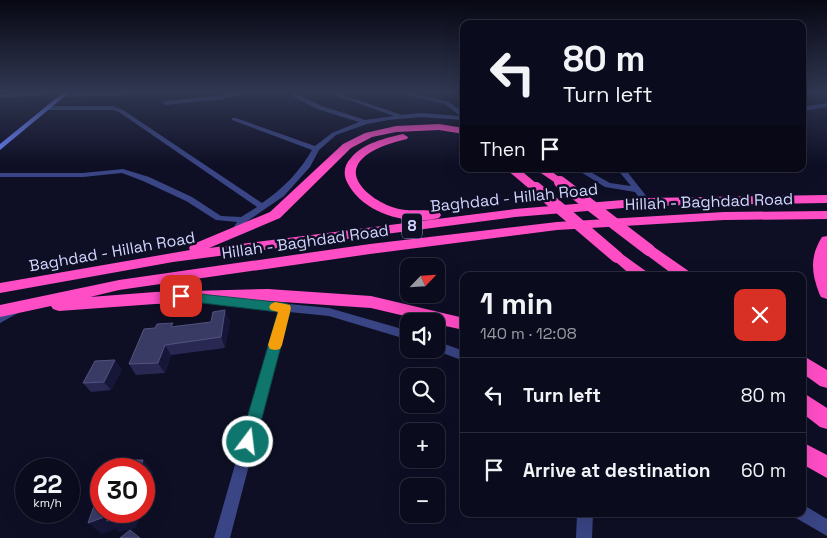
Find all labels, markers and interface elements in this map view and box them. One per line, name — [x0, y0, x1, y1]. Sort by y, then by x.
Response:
text: 80 m — [563, 37, 645, 81]
icon: left — [480, 40, 545, 105]
text: Turn left — [563, 80, 653, 108]
icon: arrive — [536, 135, 564, 163]
text: Then — [480, 137, 526, 162]
street label: Baghdad - Hillah Road — [429, 178, 599, 217]
street label: Hillah - Baghdad Road — [624, 188, 794, 215]
road number: 8 — [402, 214, 422, 238]
street label: Hillah - Baghdad Road — [220, 219, 390, 264]
street label: Baghdad - Hillah Road — [27, 227, 197, 276]
north arrow — [400, 258, 445, 302]
map controls — [400, 258, 445, 523]
pin — [160, 275, 202, 317]
icon: arrive — [167, 282, 195, 310]
text: 1 min — [480, 284, 553, 323]
button: close — [734, 289, 786, 341]
button: sound — [400, 313, 445, 358]
text: 140 m · 12:08 — [480, 323, 577, 344]
button: search — [400, 368, 445, 413]
icon: left — [480, 381, 508, 409]
text: Turn left — [523, 383, 601, 408]
text: 80 m — [741, 383, 786, 408]
position arrow — [221, 415, 273, 467]
button: + — [400, 423, 445, 468]
icon: arrive — [480, 456, 508, 484]
speed limit sign: 30 — [90, 458, 155, 523]
text: Arrive at destination — [523, 458, 711, 483]
text: 60 m — [741, 458, 786, 483]
text: 22 — [33, 468, 62, 500]
button: − — [400, 478, 445, 523]
text: km/h — [33, 495, 62, 511]

